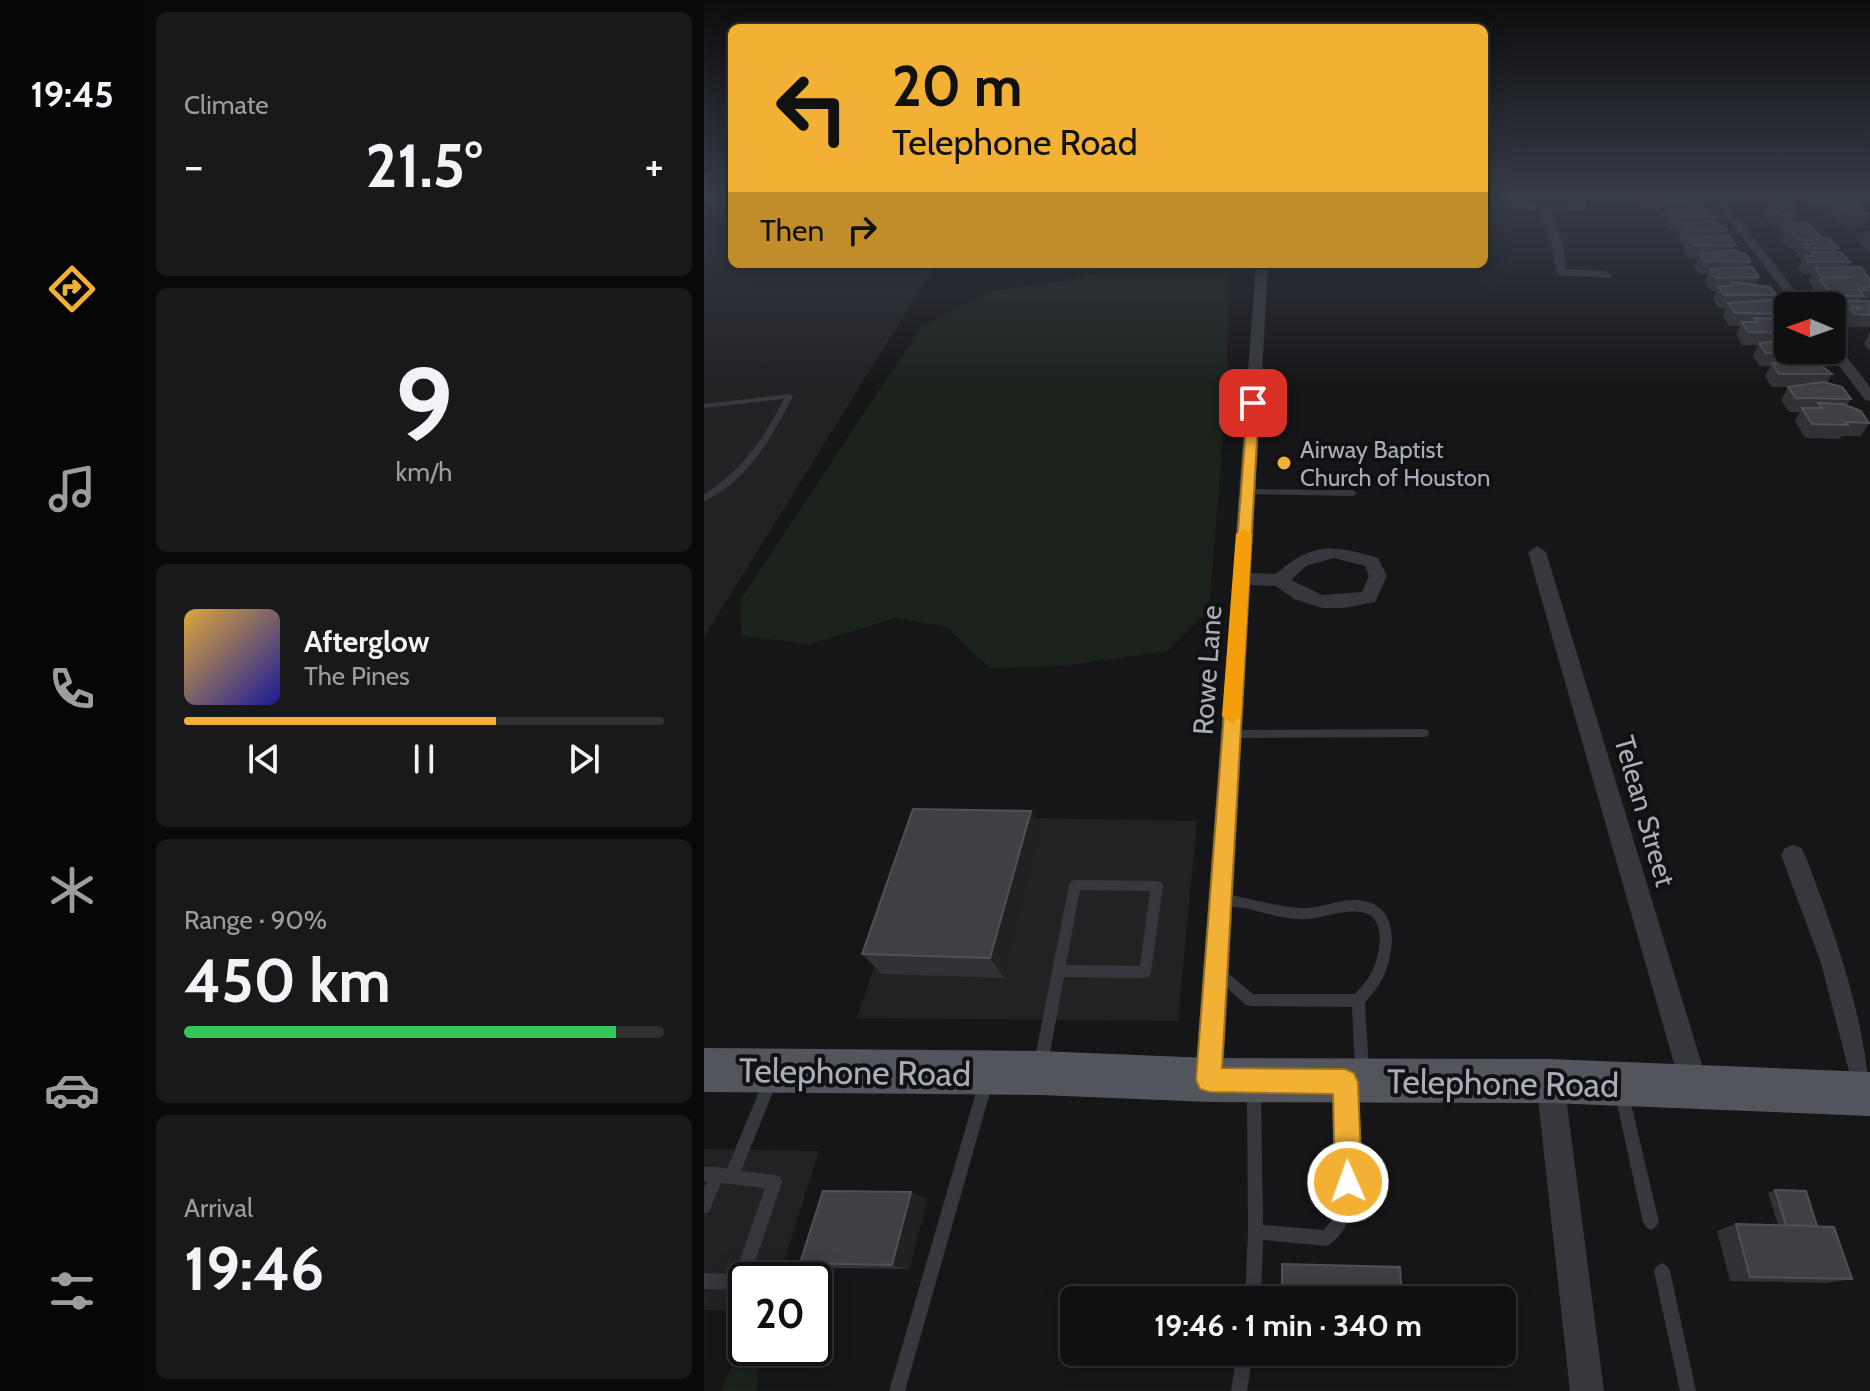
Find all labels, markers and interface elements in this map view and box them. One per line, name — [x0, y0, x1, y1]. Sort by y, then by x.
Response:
text: 20 m — [892, 52, 1022, 120]
icon: left — [760, 56, 864, 160]
text: 19:45 — [30, 72, 114, 116]
text: Climate — [184, 89, 269, 121]
text: Telephone Road — [892, 120, 1138, 164]
text: 21.5° — [366, 129, 482, 202]
text: − — [184, 139, 203, 192]
text: + — [645, 139, 664, 192]
icon: right — [840, 208, 884, 252]
text: Then — [760, 212, 824, 249]
icon: directions — [44, 261, 100, 317]
north arrow — [1774, 292, 1846, 364]
map controls — [1774, 292, 1846, 364]
text: 9 — [395, 341, 453, 467]
pin — [1219, 369, 1287, 437]
icon: arrive — [1231, 381, 1275, 425]
place label: Airway Baptist Church of Houston — [1300, 435, 1490, 492]
marker: Airway Baptist Church of Houston — [1275, 454, 1293, 472]
text: km/h — [396, 456, 452, 488]
icon: music — [44, 461, 100, 517]
street label: Rowe Lane — [1186, 604, 1228, 736]
text: Afterglow — [304, 623, 430, 660]
text: The Pines — [304, 660, 410, 692]
icon: phone — [44, 661, 100, 717]
street label: Telean Street — [1607, 732, 1683, 890]
icon: previous — [242, 737, 286, 781]
icon: pause — [402, 737, 446, 781]
icon: next — [562, 737, 606, 781]
icon: climate — [44, 862, 100, 918]
text: Range · 90% — [184, 904, 327, 936]
text: 450 km — [184, 944, 391, 1017]
street label: Telephone Road — [739, 1049, 971, 1095]
street label: Telephone Road — [1387, 1060, 1619, 1106]
icon: car — [44, 1062, 100, 1118]
position arrow — [1306, 1140, 1390, 1224]
text: Arrival — [184, 1192, 253, 1224]
text: 19:46 — [184, 1232, 324, 1305]
speed limit sign: 20 — [728, 1262, 832, 1366]
icon: filters — [44, 1263, 100, 1319]
text: 19:46 · 1 min · 340 m — [1154, 1307, 1422, 1344]

